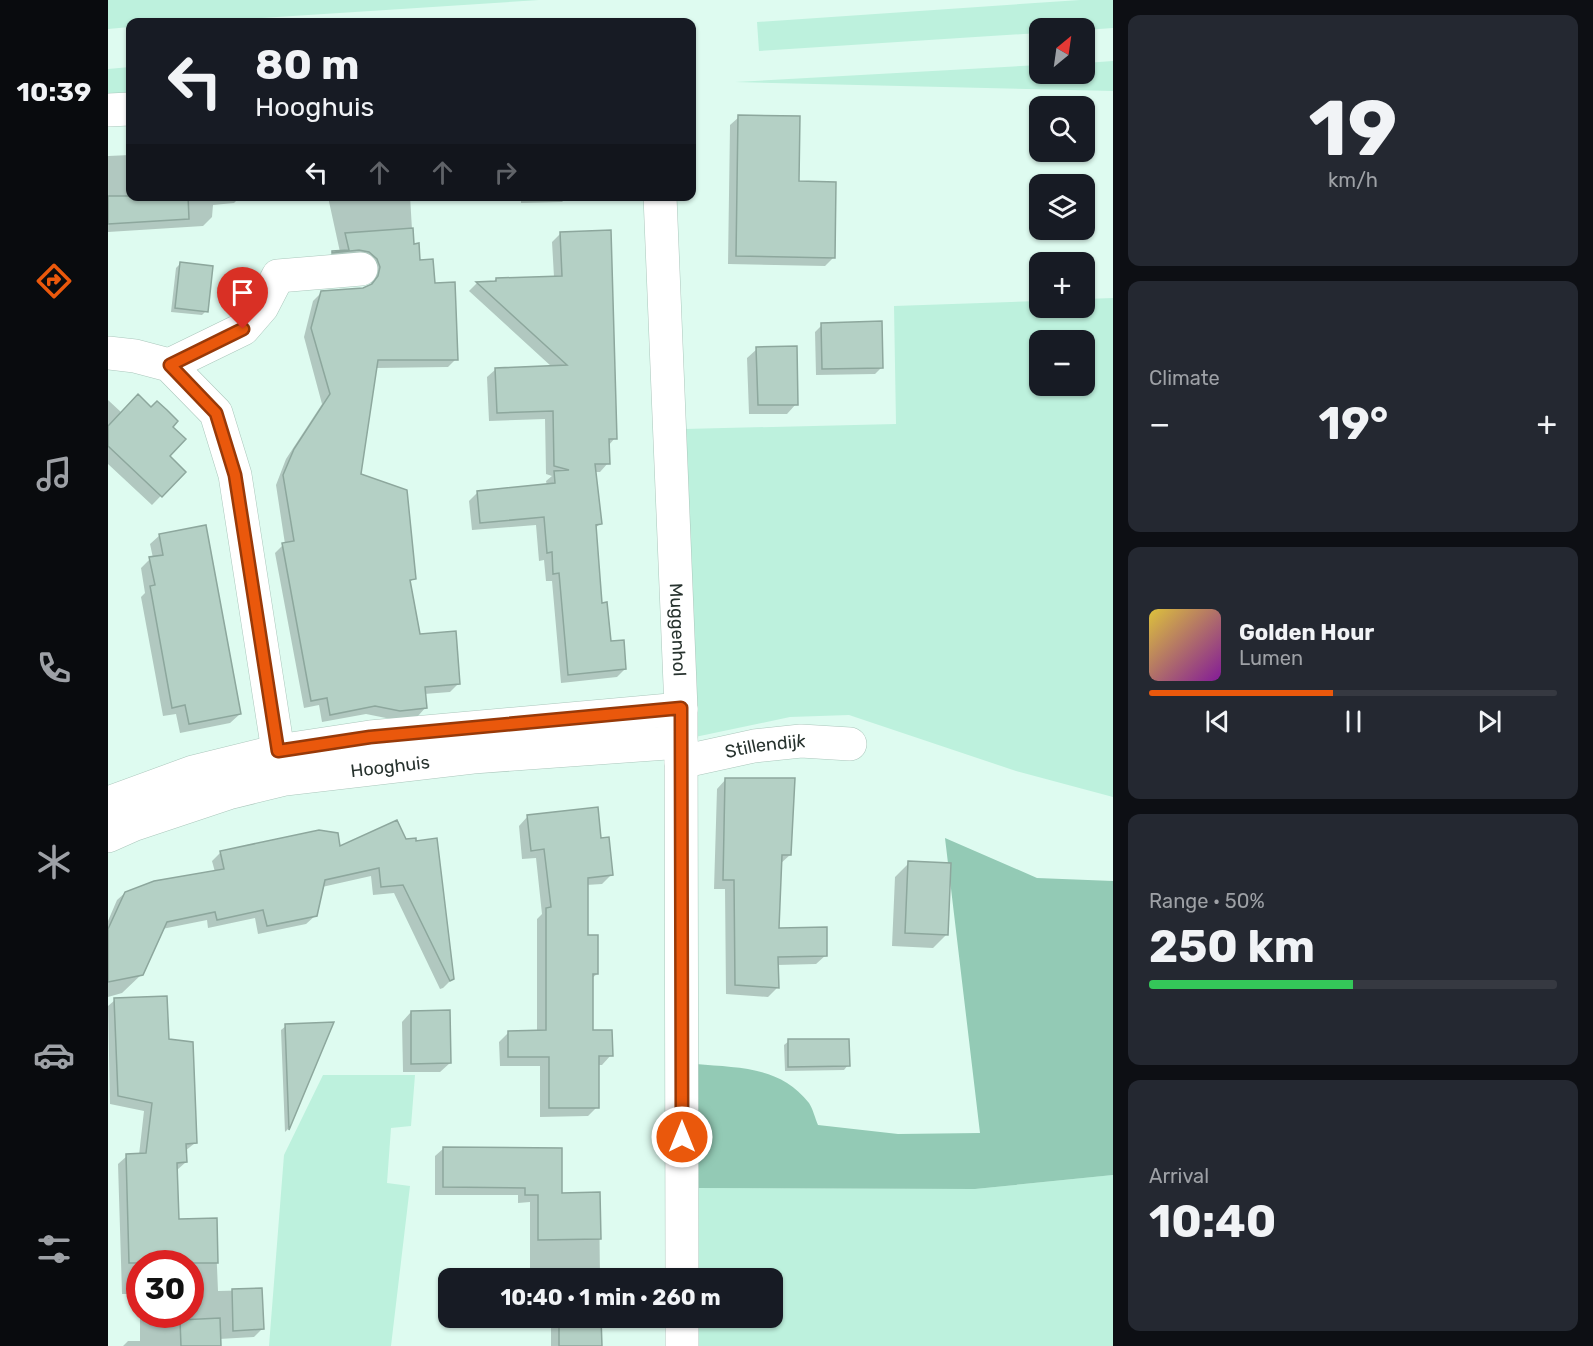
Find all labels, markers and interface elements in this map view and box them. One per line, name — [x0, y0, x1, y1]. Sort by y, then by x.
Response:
north arrow — [1029, 18, 1095, 84]
map controls — [1029, 18, 1095, 396]
text: 80 m — [255, 40, 359, 90]
icon: left — [156, 42, 234, 120]
text: 10:39 — [17, 76, 91, 108]
text: 19 — [1309, 82, 1397, 175]
text: Hooghuis — [255, 91, 374, 123]
button: search — [1029, 96, 1095, 162]
icon: left — [300, 156, 333, 189]
icon: ahead — [363, 156, 396, 189]
icon: ahead — [426, 156, 459, 189]
icon: right — [489, 156, 522, 189]
text: km/h — [1328, 168, 1378, 192]
button: layers — [1029, 174, 1095, 240]
button: + — [1029, 252, 1095, 318]
icon: directions — [33, 260, 75, 302]
pin — [217, 267, 268, 329]
icon: arrive — [226, 276, 259, 309]
button: − — [1029, 330, 1095, 396]
text: Climate — [1149, 366, 1220, 390]
text: 19° — [1319, 397, 1388, 450]
text: − — [1149, 404, 1170, 443]
text: + — [1536, 404, 1557, 443]
icon: music — [33, 453, 75, 495]
street label: Muggenhol — [665, 583, 691, 677]
text: Golden Hour — [1239, 619, 1374, 646]
text: Lumen — [1239, 646, 1303, 670]
icon: phone — [33, 647, 75, 689]
icon: previous — [1201, 705, 1234, 738]
icon: pause — [1337, 705, 1370, 738]
icon: next — [1473, 705, 1506, 738]
street label: Stillendijk — [723, 730, 807, 763]
street label: Hooghuis — [349, 751, 431, 782]
icon: climate — [33, 841, 75, 883]
text: Range · 50% — [1149, 889, 1265, 913]
text: 250 km — [1149, 920, 1315, 973]
icon: car — [33, 1034, 75, 1076]
position arrow — [650, 1105, 714, 1169]
text: Arrival — [1149, 1164, 1209, 1188]
text: 10:40 — [1149, 1195, 1276, 1248]
icon: filters — [33, 1228, 75, 1270]
speed limit sign: 30 — [126, 1250, 204, 1328]
text: 10:40 · 1 min · 260 m — [500, 1284, 721, 1311]

